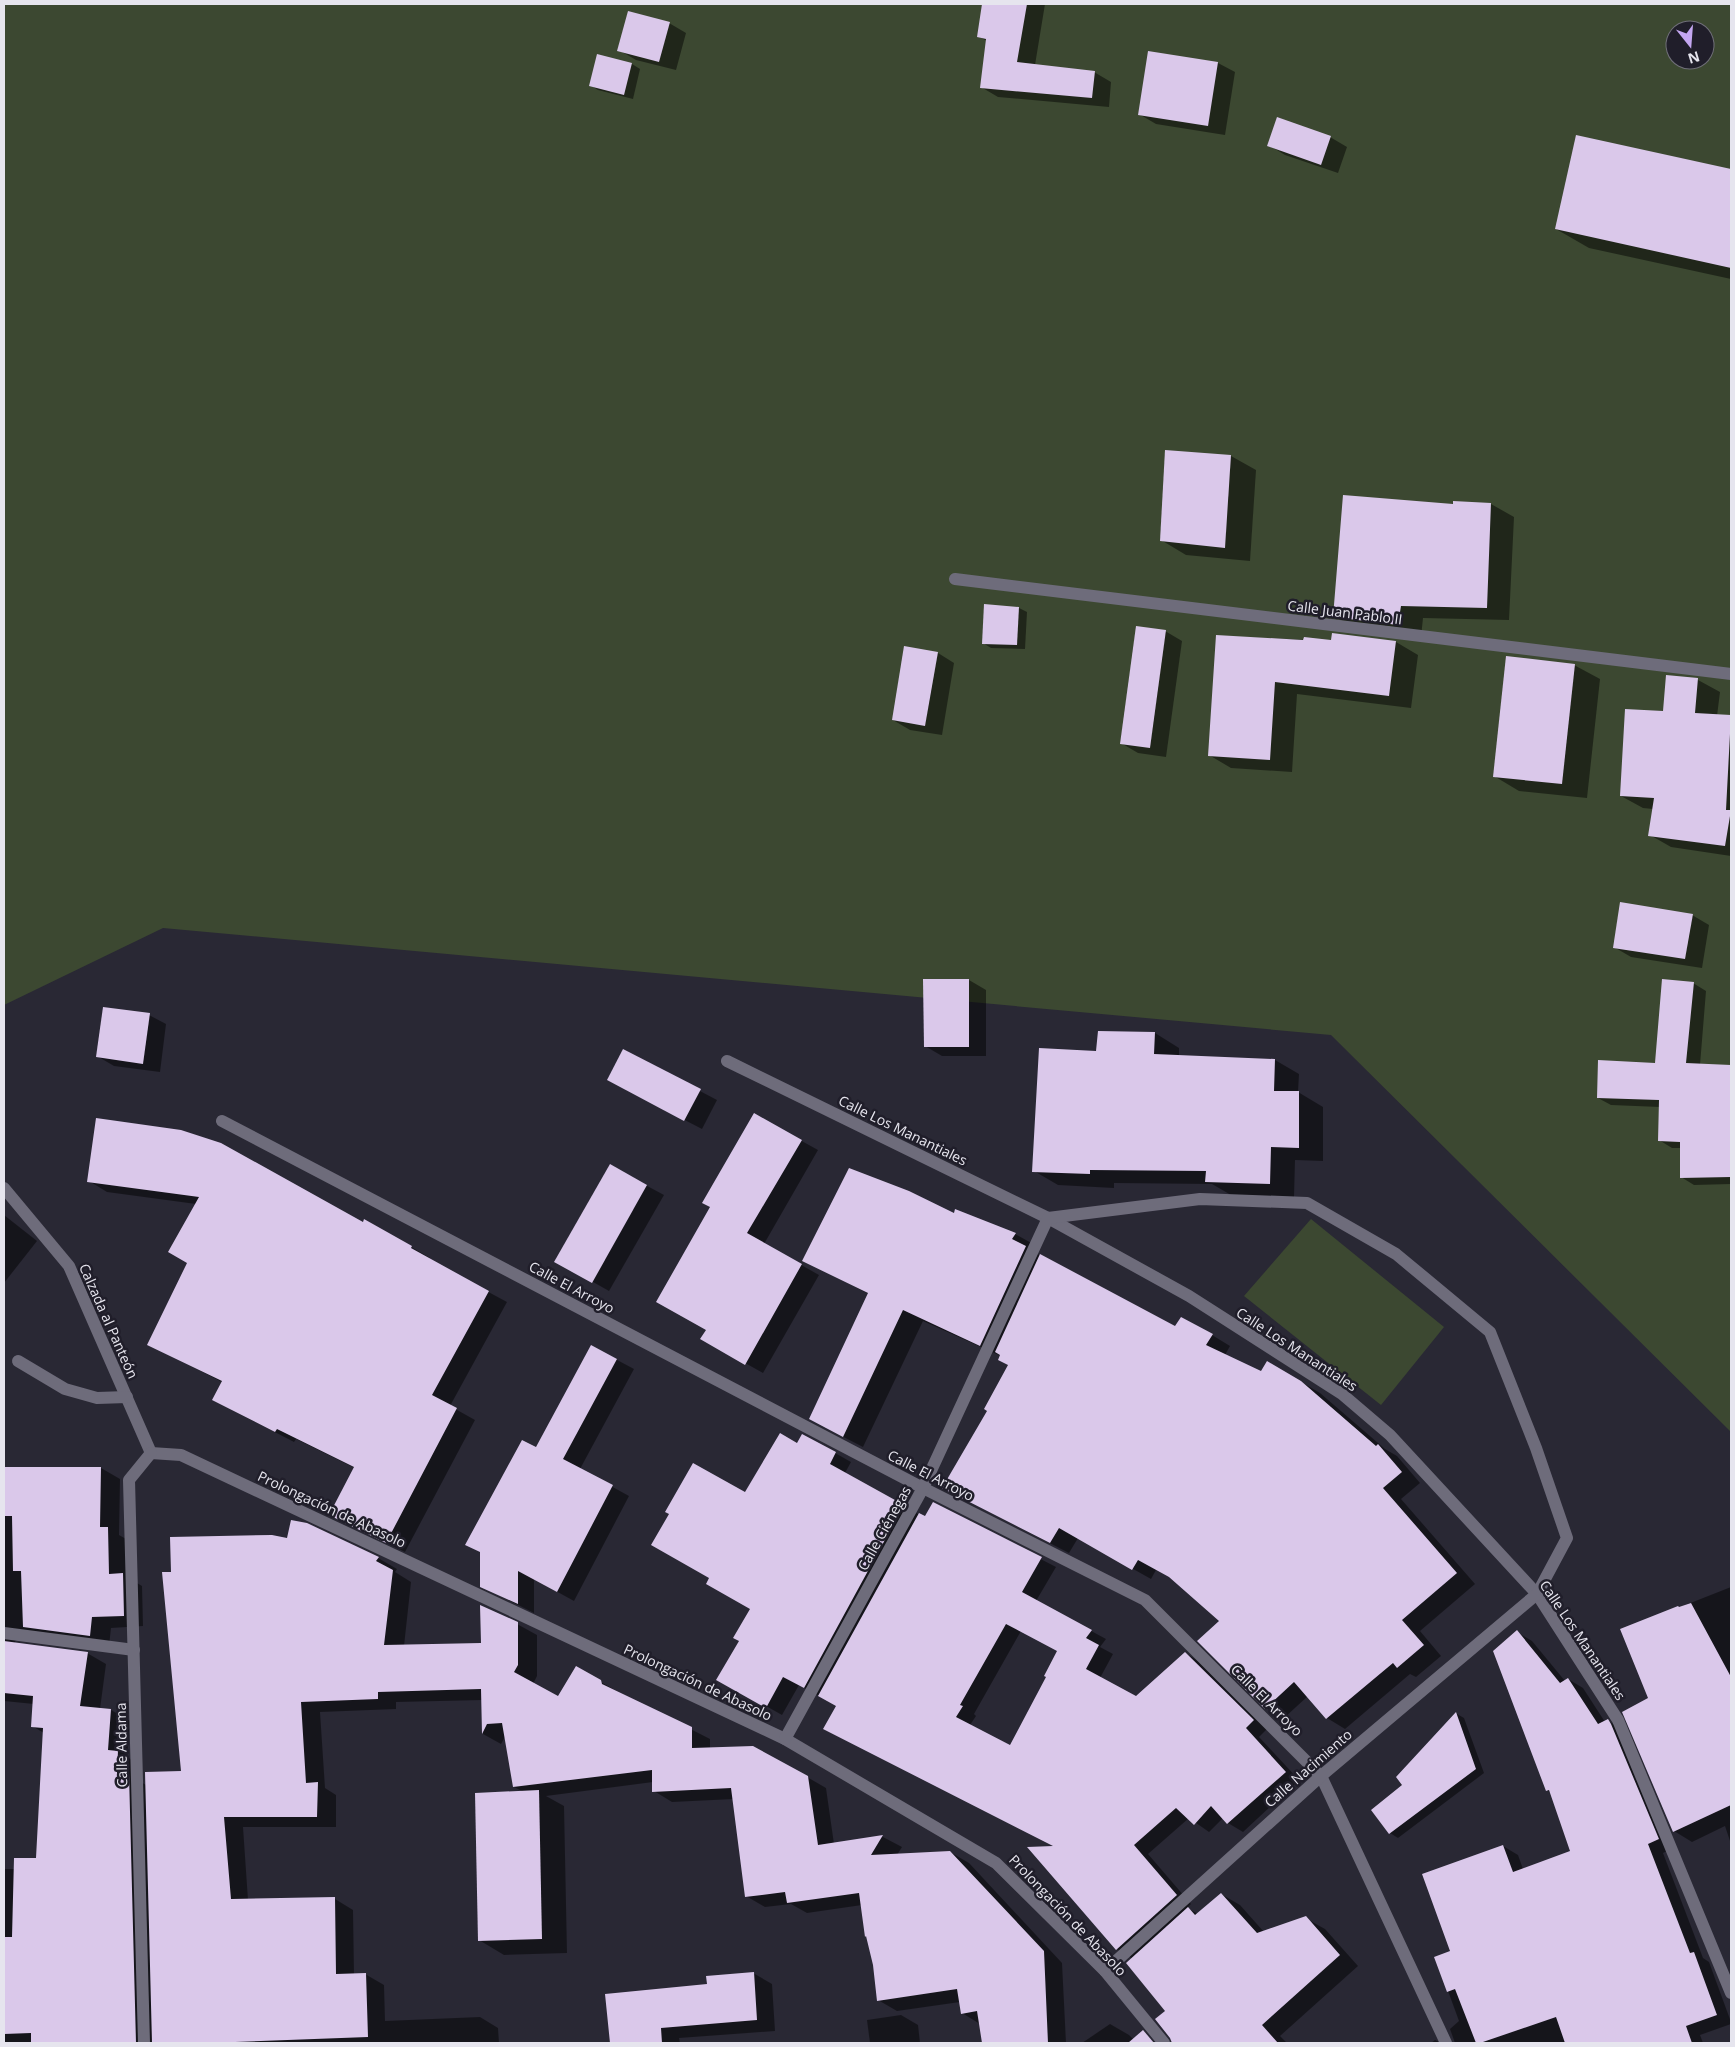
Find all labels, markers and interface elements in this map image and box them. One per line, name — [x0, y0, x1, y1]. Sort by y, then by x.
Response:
north arrow — [1665, 20, 1715, 70]
text: N — [1686, 47, 1702, 69]
street label: Calle Juan Pablo II — [1286, 596, 1404, 628]
street label: Calle Los Manantiales — [836, 1091, 971, 1170]
street label: Calle El Arroyo — [526, 1256, 618, 1318]
street label: Calzada al Panteón — [75, 1260, 143, 1382]
street label: Calle Los Manantiales — [1233, 1303, 1362, 1396]
street label: Calle El Arroyo — [885, 1445, 977, 1505]
street label: Prolongación de Abasolo — [255, 1466, 409, 1552]
street label: Calle Ciénegas — [853, 1482, 915, 1574]
street label: Calle Los Manantiales — [1536, 1576, 1630, 1704]
street label: Prolongación de Abasolo — [621, 1639, 775, 1725]
street label: Calle El Arroyo — [1227, 1660, 1307, 1740]
street label: Calle Aldama — [111, 1703, 131, 1787]
street label: Calle Nacimiento — [1260, 1725, 1356, 1811]
street label: Prolongación de Abasolo — [1005, 1850, 1131, 1980]

